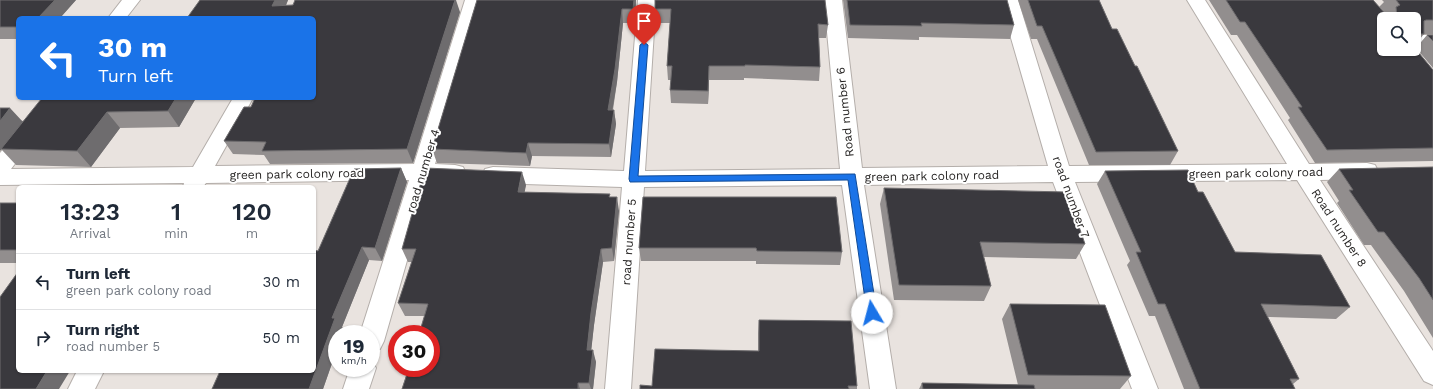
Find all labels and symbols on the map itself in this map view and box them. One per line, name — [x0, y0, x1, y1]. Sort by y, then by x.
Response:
pin — [627, 4, 661, 45]
street label: Road number 6 — [833, 66, 857, 158]
street label: road number 4 — [404, 127, 442, 215]
street label: road number 7 — [1050, 154, 1092, 240]
street label: green park colony road — [1189, 165, 1323, 181]
street label: green park colony road — [230, 166, 364, 182]
street label: green park colony road — [865, 168, 999, 184]
street label: Road number 8 — [1309, 186, 1369, 270]
street label: road number 5 — [619, 198, 639, 286]
position arrow — [851, 292, 893, 334]
speed limit sign: 30 — [388, 325, 440, 377]

